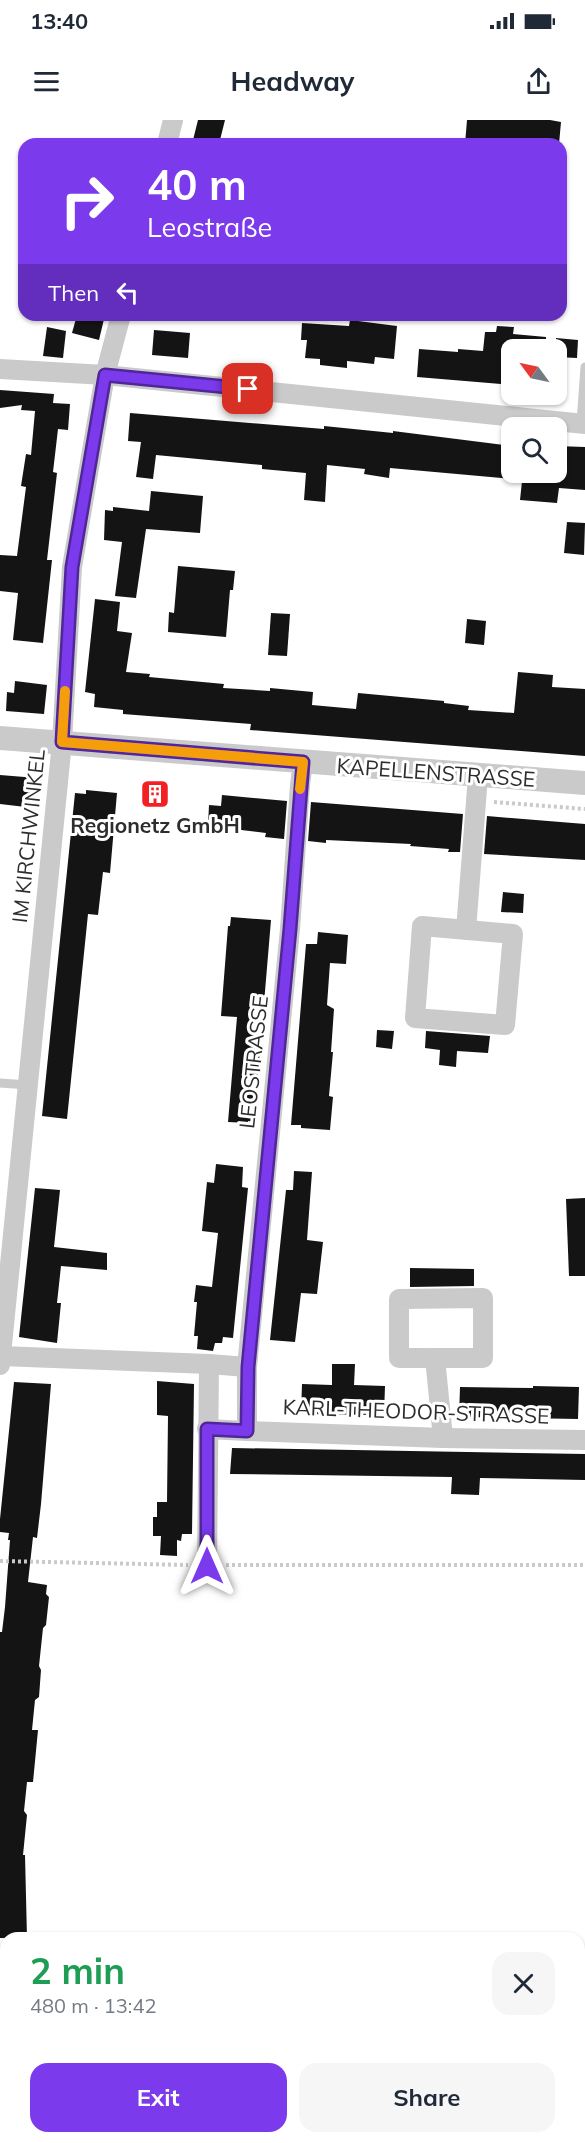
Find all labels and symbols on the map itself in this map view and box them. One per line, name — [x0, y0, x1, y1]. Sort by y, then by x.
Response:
north arrow — [501, 339, 567, 405]
pin — [222, 363, 273, 414]
street label: IM KIRCHWINKEL — [6, 747, 50, 924]
street label: KAPELLENSTRASSE — [336, 752, 536, 792]
building icon: Regionetz GmbH — [139, 778, 171, 810]
place label: Regionetz GmbH — [70, 812, 240, 838]
street label: LEOSTRASSE — [233, 994, 273, 1130]
street label: KARL-THEODOR-STRASSE — [282, 1393, 550, 1429]
position arrow — [175, 1534, 239, 1598]

